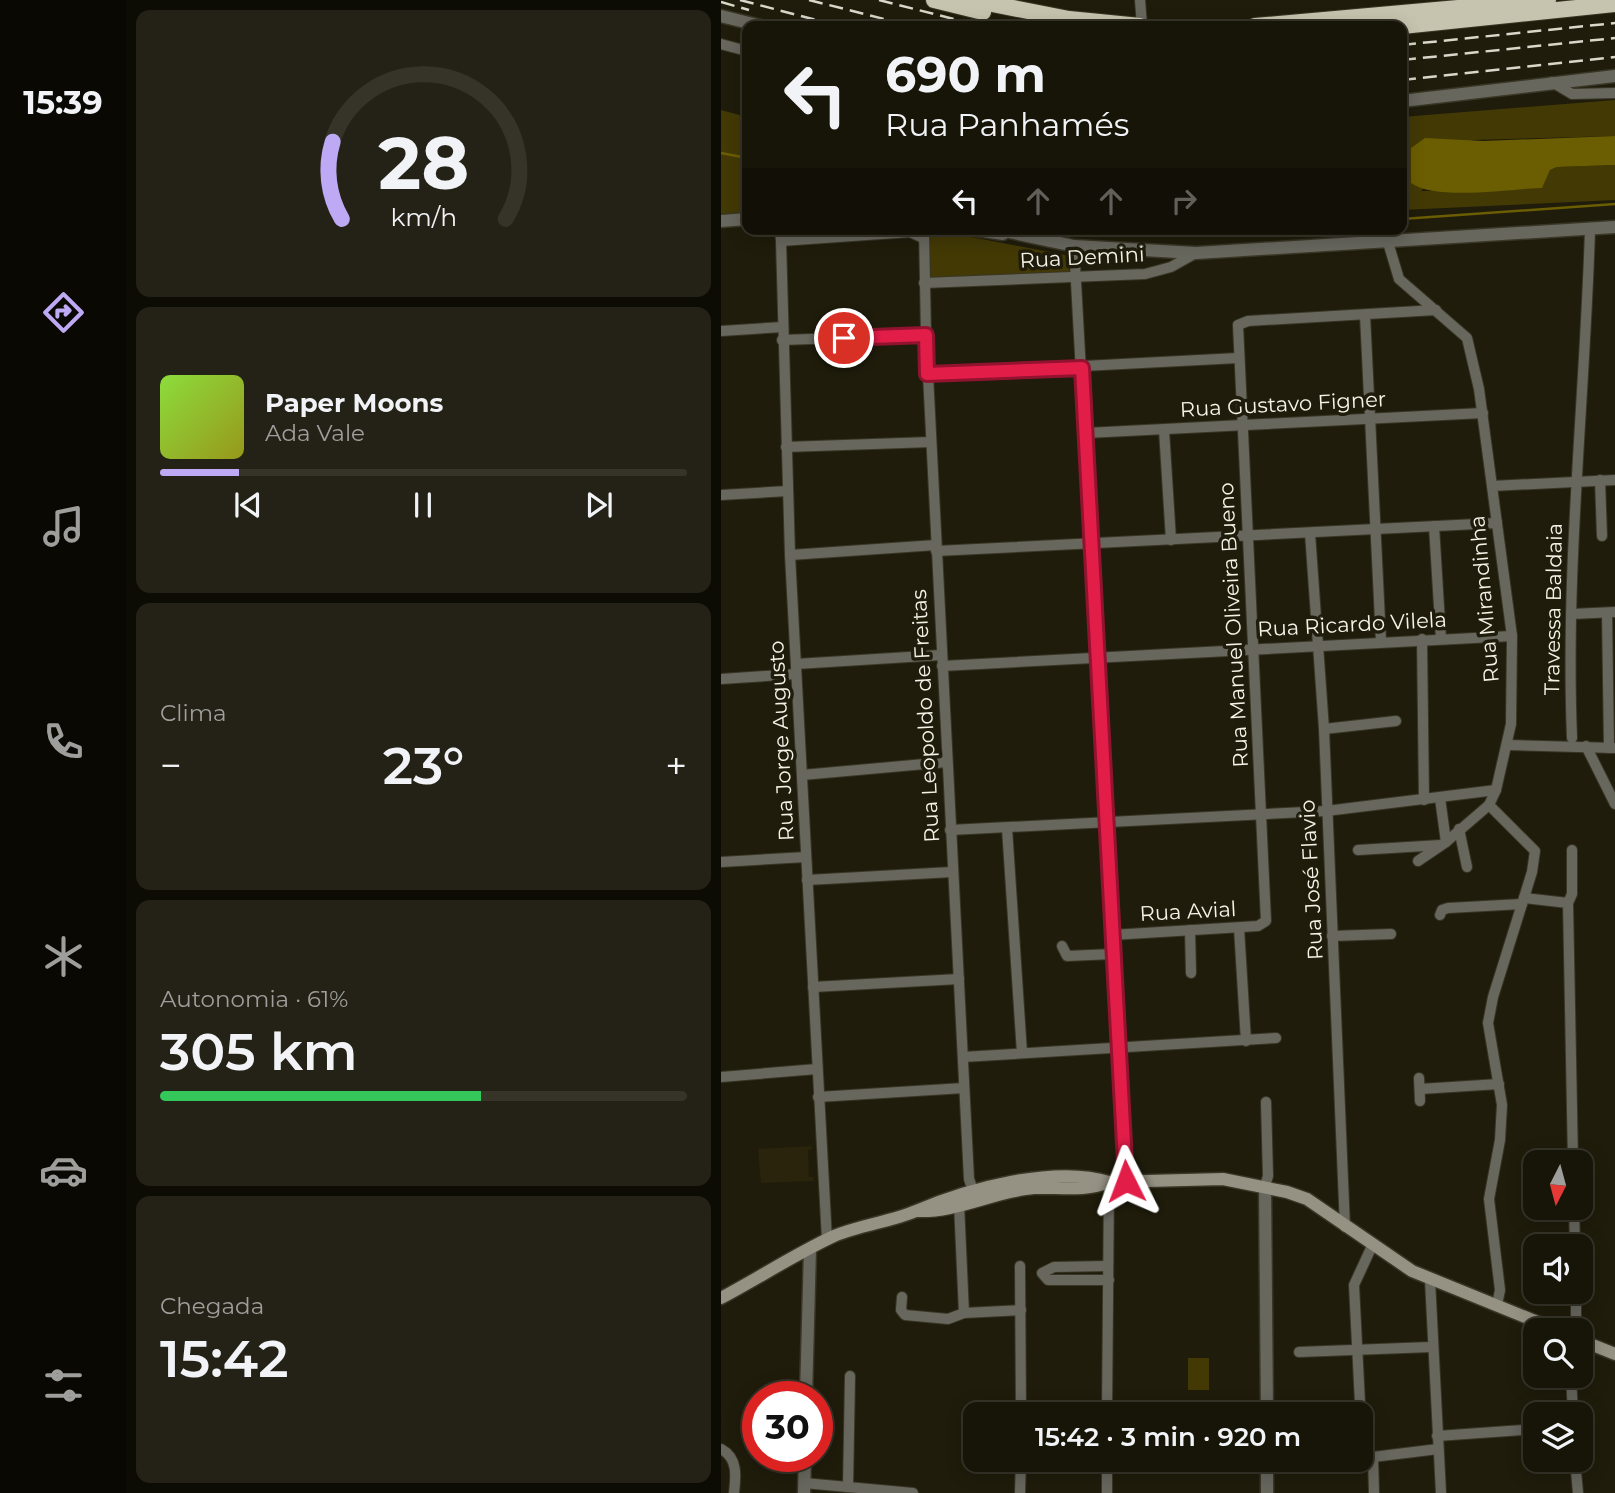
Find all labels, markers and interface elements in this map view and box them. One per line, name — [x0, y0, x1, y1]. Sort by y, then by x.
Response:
text: 690 m — [885, 45, 1046, 104]
icon: left — [770, 49, 861, 140]
text: 15:39 — [23, 83, 103, 122]
text: Rua Panhamés — [885, 105, 1129, 144]
text: 28 — [378, 120, 469, 208]
icon: left — [946, 182, 984, 220]
icon: ahead — [1019, 182, 1057, 220]
icon: ahead — [1092, 182, 1130, 220]
icon: right — [1165, 182, 1203, 220]
text: km/h — [390, 202, 457, 232]
street label: Rua Demini — [1019, 241, 1145, 273]
icon: directions — [39, 288, 88, 337]
pin — [814, 308, 874, 368]
icon: arrive — [825, 319, 863, 357]
street label: Rua Gustavo Figner — [1179, 386, 1387, 422]
text: Paper Moons — [265, 387, 443, 419]
text: Ada Vale — [265, 419, 365, 447]
street label: Rua Manuel Oliveira Bueno — [1213, 482, 1253, 768]
icon: previous — [229, 486, 267, 524]
icon: pause — [404, 486, 442, 524]
icon: next — [580, 486, 618, 524]
icon: music — [39, 502, 88, 551]
street label: Rua Mirandinha — [1464, 514, 1504, 684]
street label: Travessa Baldaia — [1539, 523, 1567, 695]
street label: Rua Leopoldo de Freitas — [906, 589, 944, 843]
street label: Rua Ricardo Vilela — [1257, 607, 1447, 641]
street label: Rua Jorge Augusto — [763, 640, 799, 842]
text: Clima — [160, 699, 227, 727]
icon: phone — [39, 717, 88, 766]
text: 23° — [383, 734, 464, 797]
text: − — [160, 742, 182, 789]
text: + — [665, 742, 687, 789]
street label: Rua José Flavio — [1294, 799, 1328, 961]
street label: Rua Avial — [1139, 896, 1237, 926]
icon: climate — [39, 932, 88, 981]
text: Autonomia · 61% — [160, 985, 348, 1013]
text: 305 km — [160, 1020, 358, 1083]
position arrow — [1089, 1144, 1163, 1218]
icon: car — [39, 1146, 88, 1195]
north arrow — [1523, 1150, 1593, 1220]
map controls — [1523, 1150, 1593, 1472]
button: sound — [1523, 1234, 1593, 1304]
text: Chegada — [160, 1292, 264, 1320]
button: search — [1523, 1318, 1593, 1388]
text: 15:42 — [160, 1327, 288, 1390]
icon: filters — [39, 1361, 88, 1410]
speed limit sign: 30 — [742, 1381, 833, 1472]
button: layers — [1523, 1402, 1593, 1472]
text: 15:42 · 3 min · 920 m — [1035, 1421, 1301, 1453]

